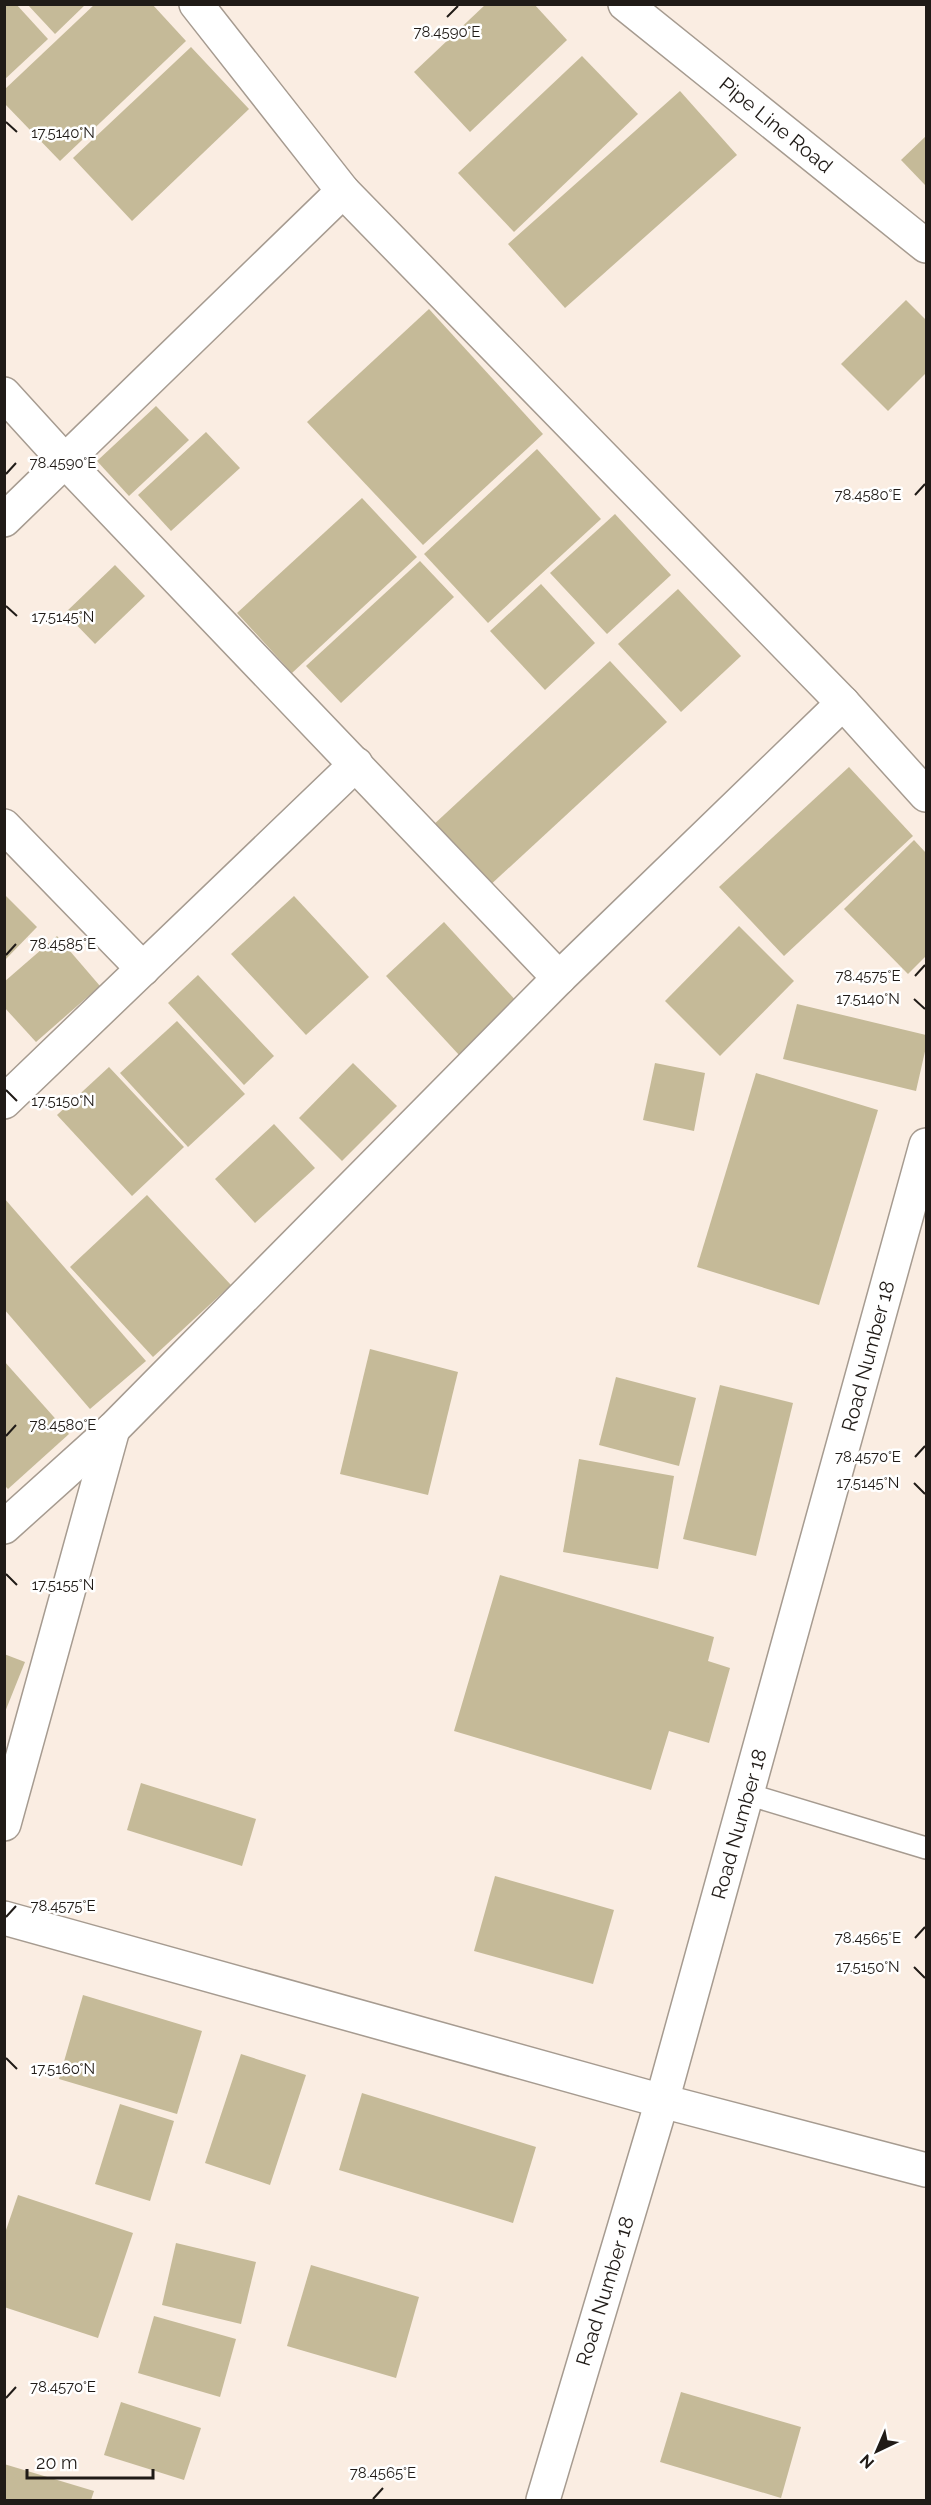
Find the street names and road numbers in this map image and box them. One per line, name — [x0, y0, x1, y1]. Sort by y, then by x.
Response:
street label: Pipe Line Road — [715, 72, 837, 178]
street label: Road Number 18 — [836, 1278, 900, 1434]
street label: Road Number 18 — [706, 1746, 772, 1902]
street label: Road Number 18 — [571, 2213, 639, 2369]

